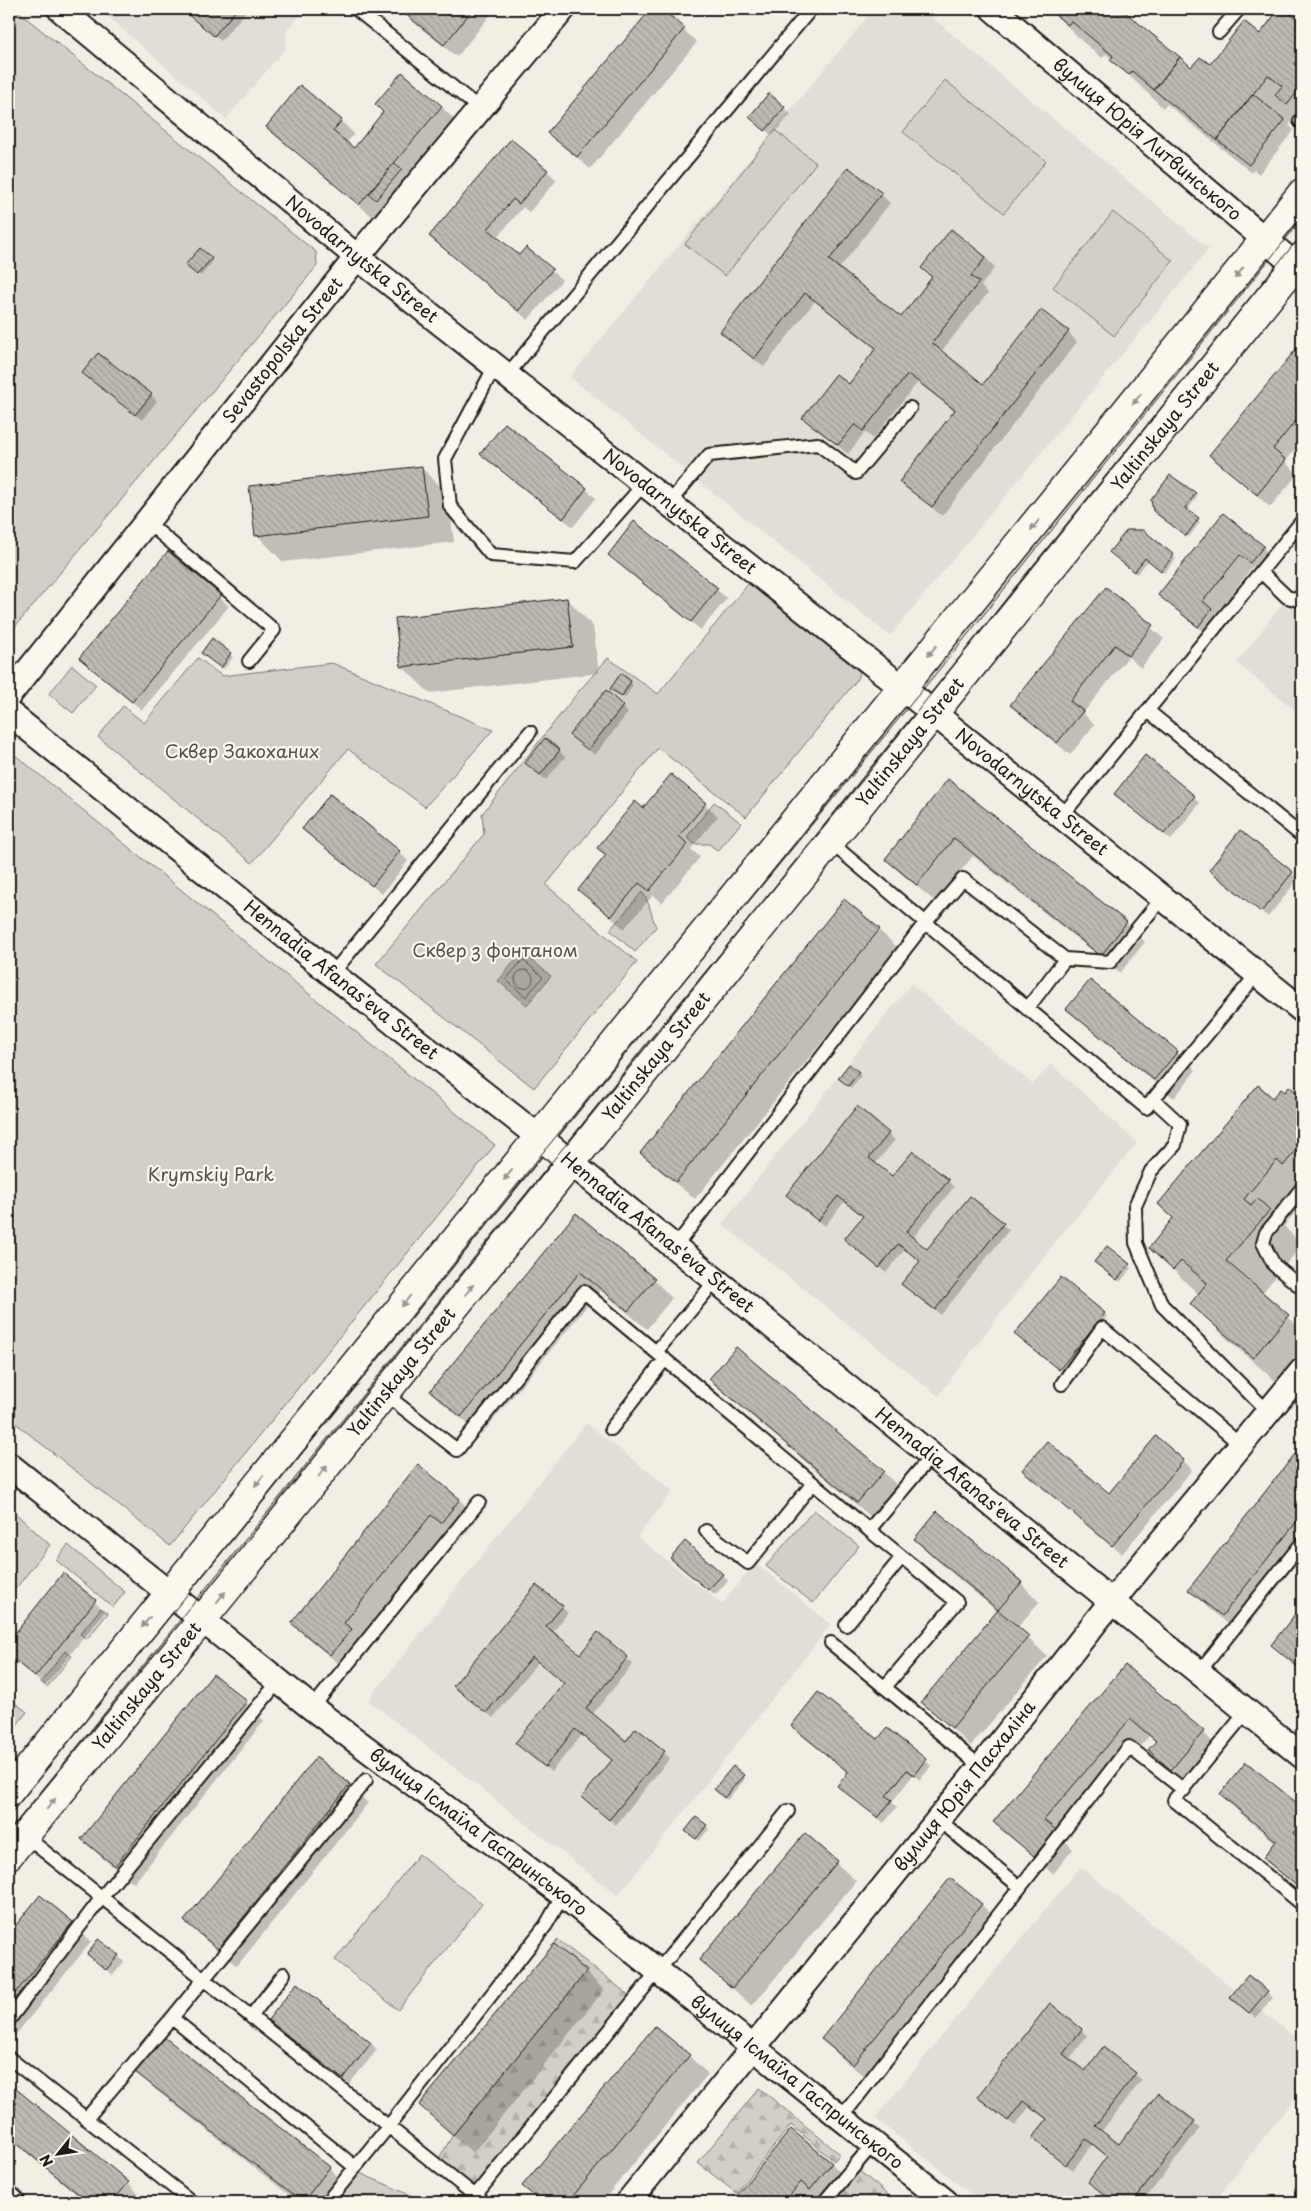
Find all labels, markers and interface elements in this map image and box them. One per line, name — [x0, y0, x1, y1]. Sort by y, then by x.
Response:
street label: вулиця Юрія Литвинського — [1048, 50, 1248, 226]
street label: Novodarnytska Street — [280, 188, 445, 329]
one-way arrow — [1234, 266, 1245, 279]
street label: Sevastopolska Street — [215, 270, 348, 428]
street label: Yaltinskaya Street — [1104, 355, 1225, 496]
one-way arrow — [1132, 393, 1143, 405]
street label: Novodarnytska Street — [598, 441, 764, 580]
one-way arrow — [1029, 518, 1040, 531]
one-way arrow — [927, 644, 938, 657]
street label: Yaltinskaya Street — [849, 671, 970, 812]
street label: Novodarnytska Street — [950, 721, 1115, 861]
park label: Сквер Закоханих — [165, 737, 319, 764]
street label: Hennadia Afanas'eva Street — [238, 893, 445, 1065]
park label: Сквер з фонтаном — [412, 936, 578, 963]
street label: Yaltinskaya Street — [595, 985, 716, 1126]
street label: Hennadia Afanas'eva Street — [555, 1145, 761, 1319]
park label: Krymskiy Park — [148, 1160, 274, 1187]
one-way arrow — [503, 1168, 514, 1181]
one-way arrow — [463, 1284, 474, 1297]
one-way arrow — [400, 1294, 411, 1307]
street label: Yaltinskaya Street — [340, 1301, 461, 1442]
street label: Hennadia Afanas'eva Street — [870, 1400, 1075, 1574]
one-way arrow — [317, 1465, 328, 1478]
one-way arrow — [254, 1475, 265, 1488]
one-way arrow — [215, 1591, 226, 1604]
street label: Yaltinskaya Street — [85, 1615, 207, 1756]
one-way arrow — [141, 1615, 152, 1628]
street label: вулиця Юрія Пасхаліна — [886, 1693, 1041, 1877]
street label: вулиця Ісмаїла Гаспринського — [364, 1740, 594, 1922]
one-way arrow — [45, 1798, 56, 1811]
street label: вулиця Ісмаїла Гаспринського — [685, 1987, 910, 2175]
north arrow — [32, 2128, 82, 2178]
text: N — [34, 2151, 58, 2171]

